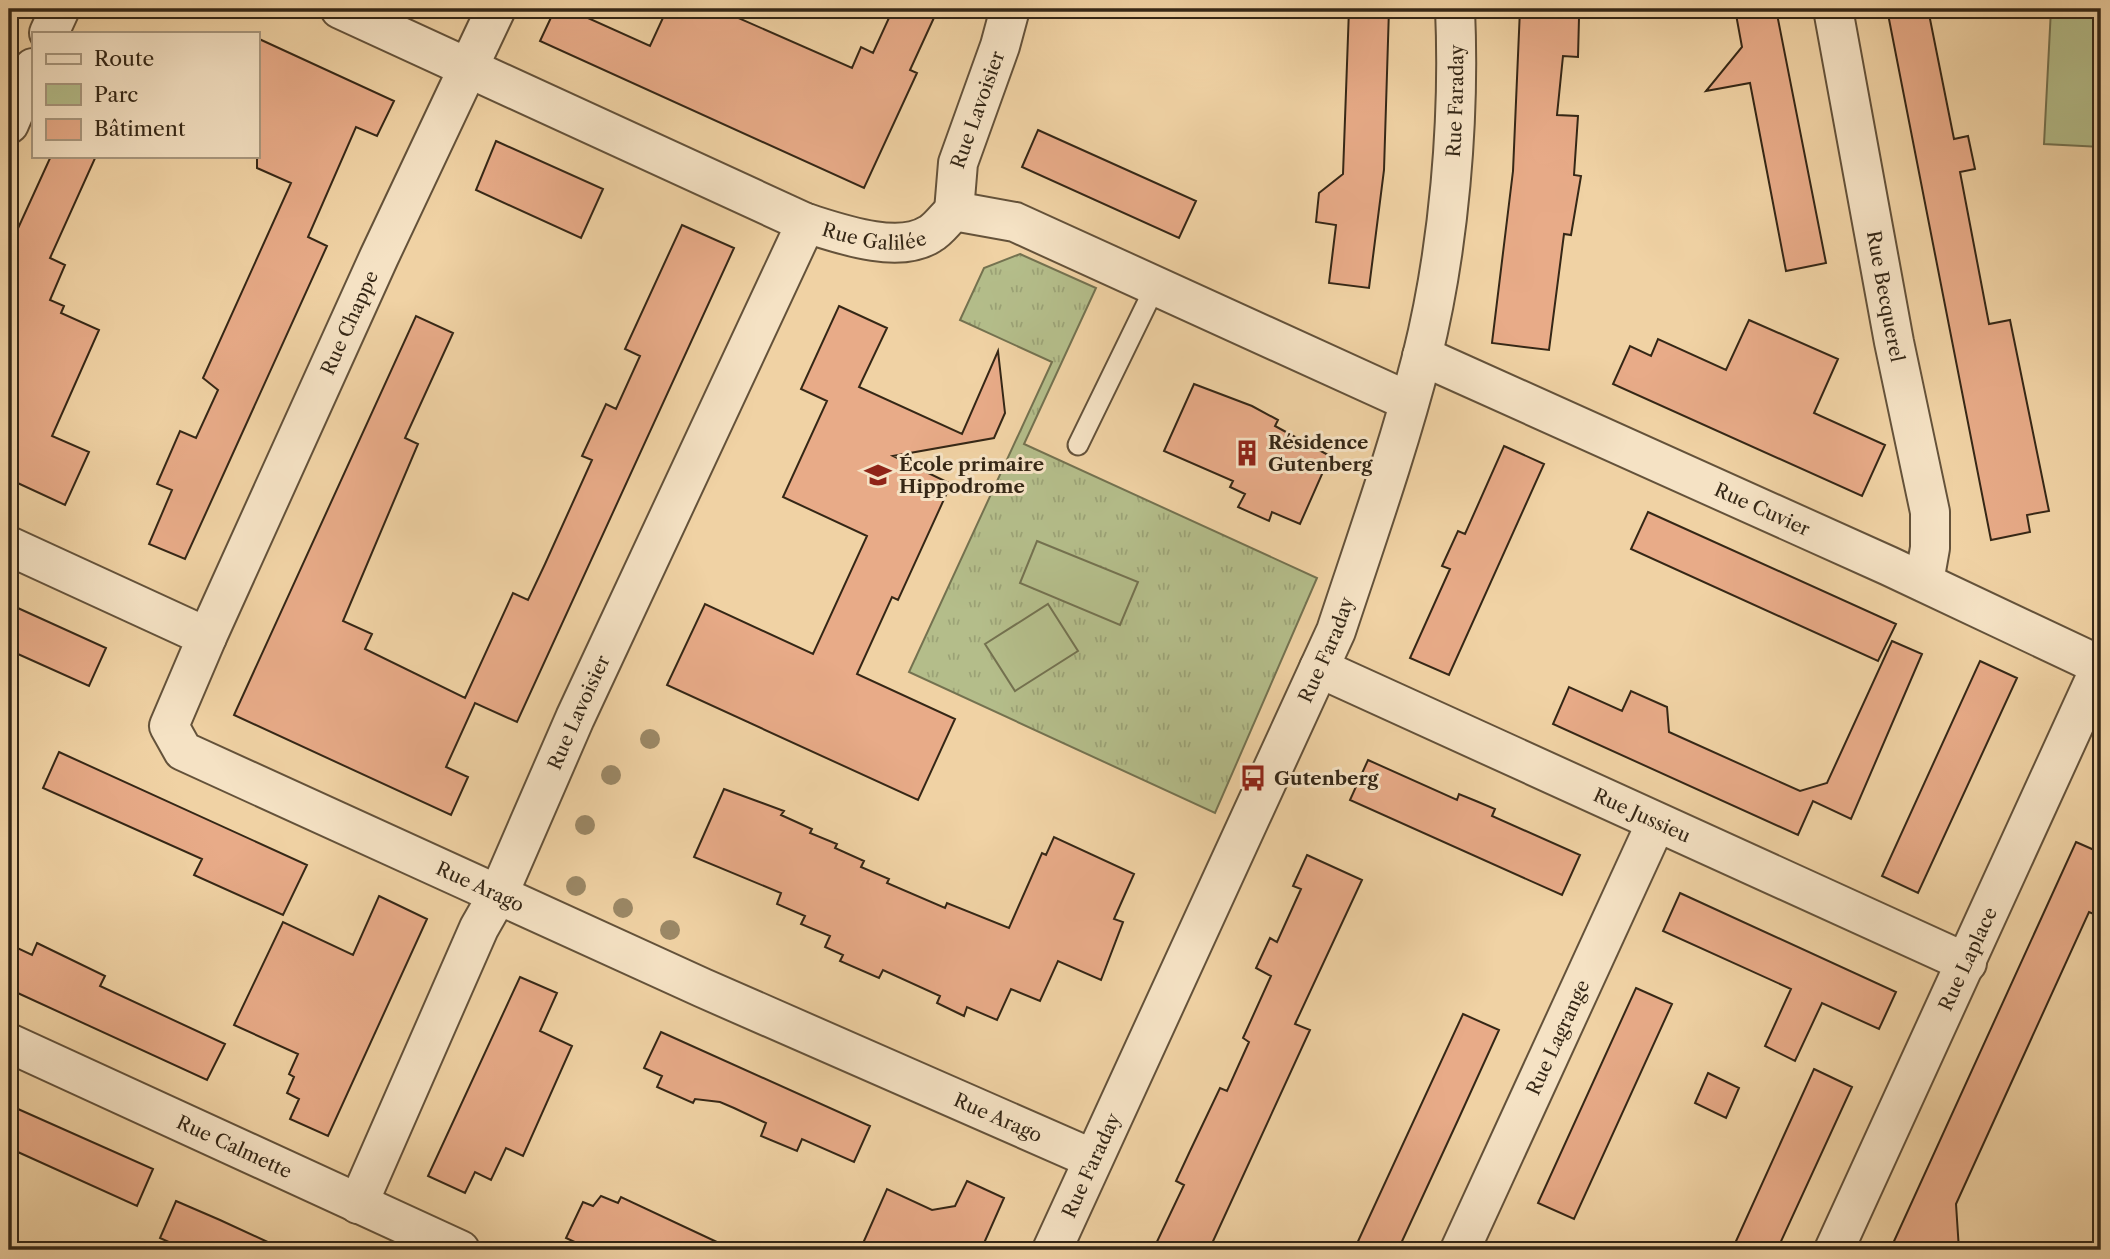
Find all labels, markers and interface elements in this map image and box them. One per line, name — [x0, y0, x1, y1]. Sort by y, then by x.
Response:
legend — [32, 32, 259, 158]
street label: Rue Faraday — [1441, 44, 1468, 158]
text: Route — [94, 46, 154, 71]
street label: Rue Lavoisier — [946, 48, 1009, 171]
text: Parc — [94, 82, 138, 107]
text: Bâtiment — [94, 116, 186, 141]
street label: Rue Galilée — [819, 217, 929, 254]
street label: Rue Becquerel — [1862, 229, 1909, 364]
street label: Rue Chappe — [316, 267, 383, 378]
place label: Résidence Gutenberg — [1268, 431, 1374, 476]
building icon: Résidence Gutenberg — [1232, 438, 1262, 468]
place label: École primaire Hippodrome — [899, 453, 1044, 498]
school or university icon: École primaire Hippodrome — [863, 460, 893, 490]
street label: Rue Cuvier — [1711, 478, 1814, 540]
street label: Rue Faraday — [1293, 593, 1358, 706]
street label: Rue Lavoisier — [543, 651, 614, 773]
bus stop icon: Gutenberg — [1238, 763, 1268, 793]
place label: Gutenberg — [1274, 767, 1380, 790]
street label: Rue Jussieu — [1590, 783, 1695, 847]
street label: Rue Arago — [433, 856, 528, 916]
street label: Rue Laplace — [1934, 903, 2002, 1015]
street label: Rue Lagrange — [1521, 976, 1594, 1099]
street label: Rue Arago — [950, 1088, 1046, 1147]
street label: Rue Faraday — [1057, 1109, 1125, 1221]
street label: Rue Calmette — [173, 1110, 296, 1183]

